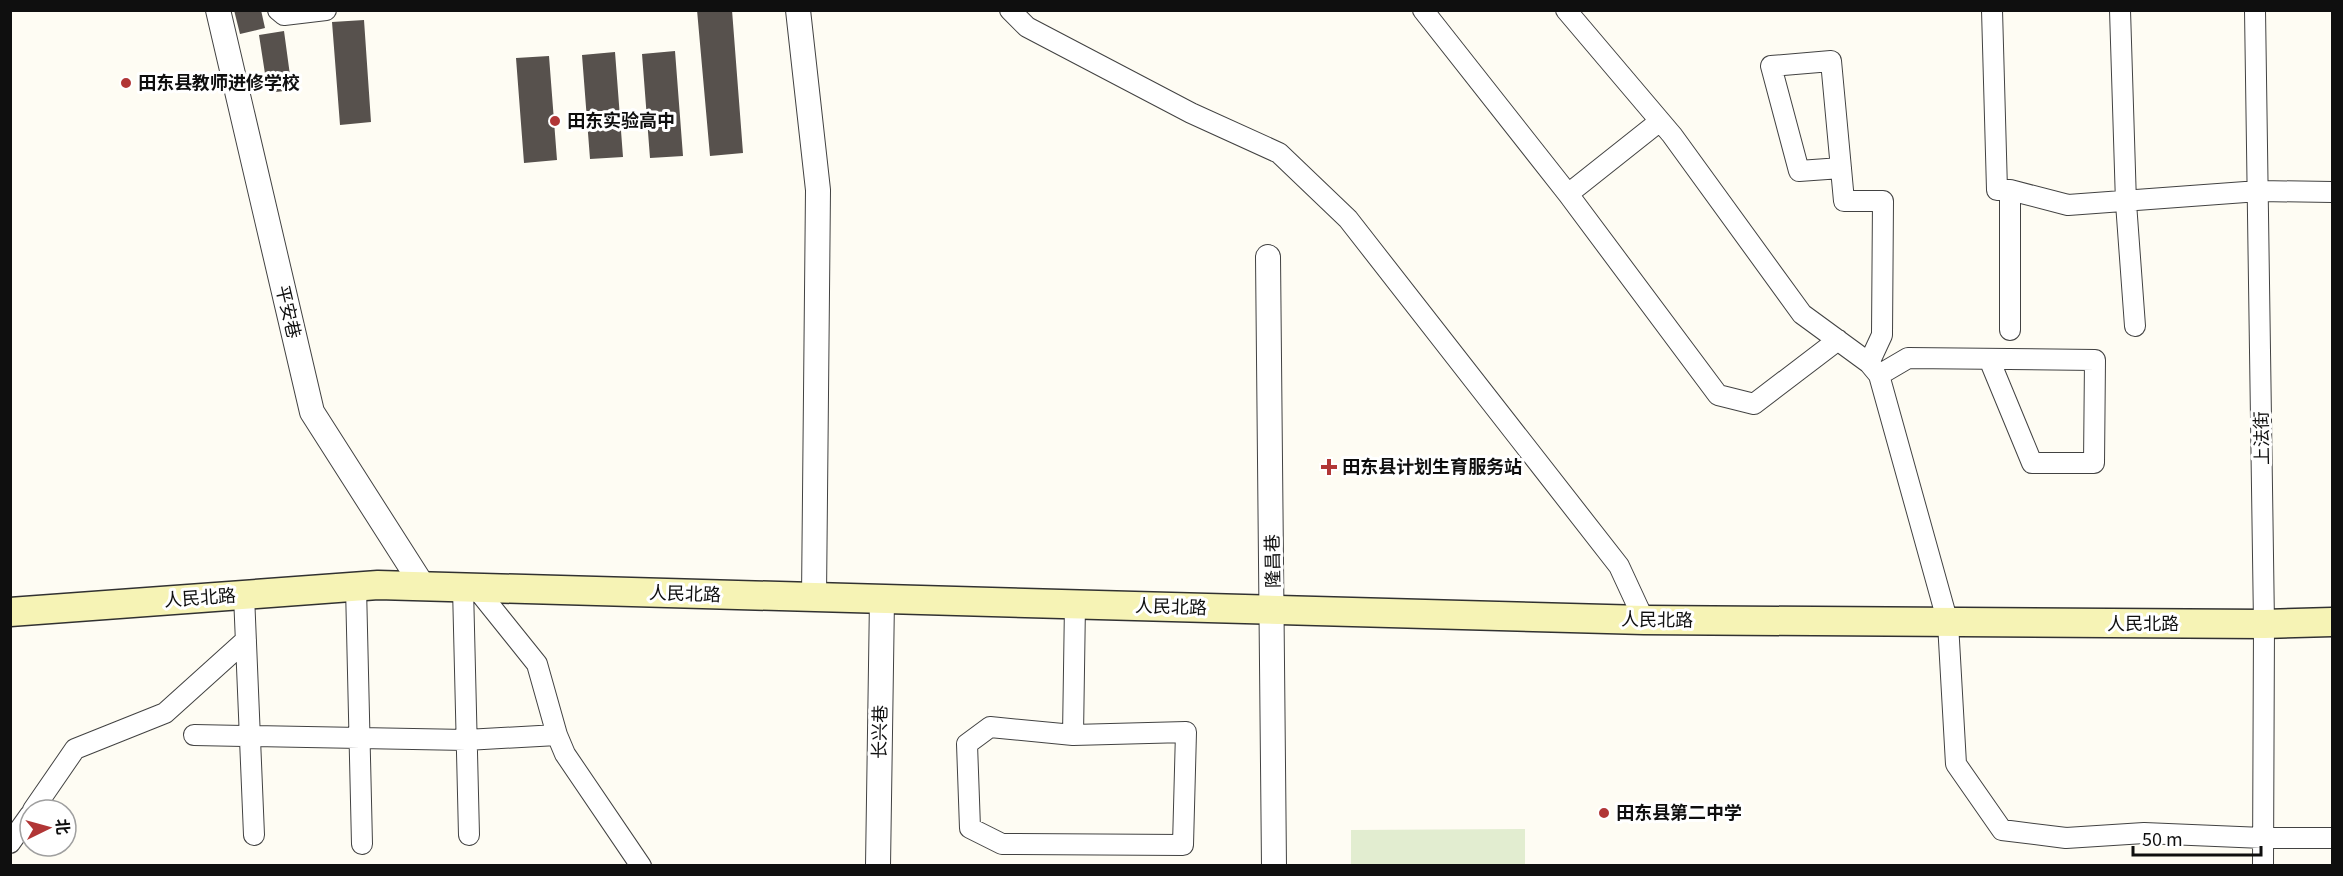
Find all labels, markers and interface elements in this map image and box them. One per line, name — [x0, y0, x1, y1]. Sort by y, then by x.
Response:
place label: 田东县教师进修学校 — [138, 68, 300, 94]
marker: 田东县教师进修学校 — [119, 76, 133, 90]
place label: 田东实验高中 — [567, 106, 675, 132]
marker: 田东实验高中 — [548, 114, 562, 128]
street label: 平安巷 — [271, 282, 309, 341]
street label: 上法街 — [2247, 411, 2273, 465]
place label: 田东县计划生育服务站 — [1342, 452, 1522, 478]
marker: 田东县计划生育服务站 — [1320, 458, 1338, 476]
street label: 隆昌巷 — [1258, 534, 1284, 588]
street label: 人民北路 — [649, 578, 722, 606]
street label: 人民北路 — [163, 581, 237, 611]
street label: 人民北路 — [1135, 591, 1208, 619]
street label: 人民北路 — [1621, 604, 1693, 632]
street label: 人民北路 — [2107, 609, 2179, 635]
street label: 长兴巷 — [865, 705, 891, 759]
north arrow — [18, 798, 78, 858]
place label: 田东县第二中学 — [1616, 798, 1742, 824]
marker: 田东县第二中学 — [1597, 806, 1611, 820]
text: 北 — [51, 818, 77, 836]
scale bar — [2133, 819, 2260, 857]
text: 50 m — [2142, 825, 2183, 851]

